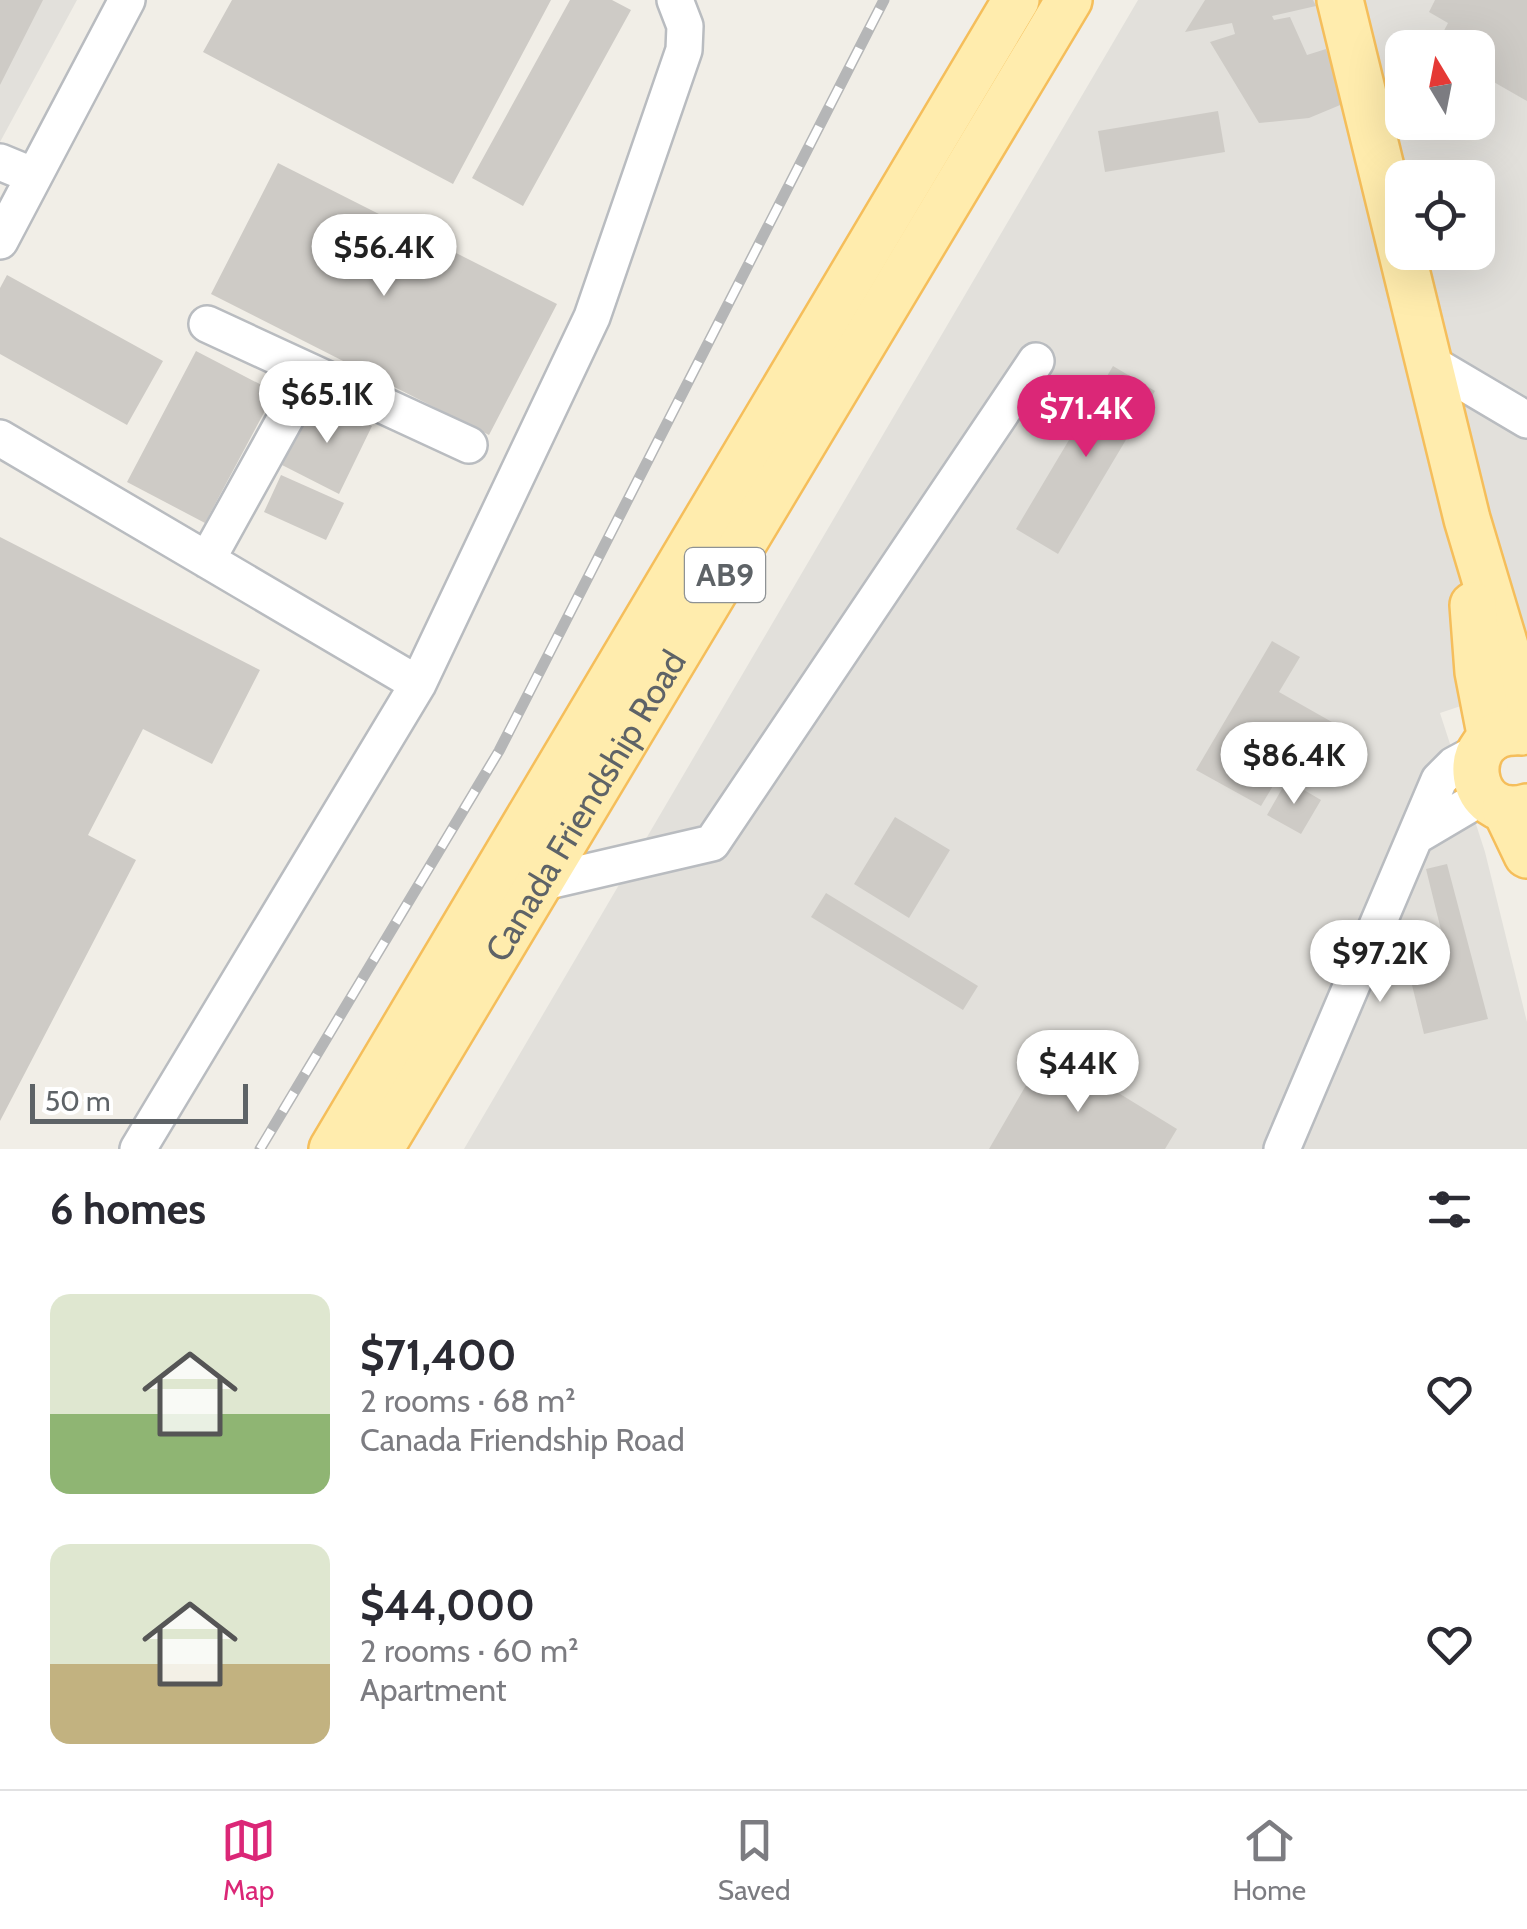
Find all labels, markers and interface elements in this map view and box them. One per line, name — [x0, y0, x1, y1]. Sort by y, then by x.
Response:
north arrow — [1385, 30, 1495, 140]
map controls — [1385, 30, 1495, 270]
button: locate — [1385, 160, 1495, 270]
pin: $56.4K — [303, 214, 465, 299]
text: $56.4K — [334, 227, 434, 266]
pin: $65.1K — [246, 361, 408, 446]
text: $65.1K — [281, 374, 373, 413]
pin: $71.4K — [1005, 375, 1167, 460]
text: $71.4K — [1039, 388, 1133, 427]
road number: AB9 — [685, 548, 765, 602]
street label: Canada Friendship Road — [475, 642, 695, 969]
pin: $86.4K — [1213, 722, 1375, 807]
text: $86.4K — [1243, 735, 1345, 774]
pin: $97.2K — [1299, 920, 1461, 1005]
text: $97.2K — [1332, 933, 1428, 972]
pin: $44K — [1019, 1030, 1137, 1115]
text: $44K — [1039, 1043, 1117, 1082]
scale bar — [30, 1079, 248, 1124]
text: 50 m — [45, 1084, 111, 1118]
icon: filters — [1422, 1182, 1477, 1237]
text: 6 homes — [50, 1183, 206, 1235]
text: $71,400 — [360, 1329, 516, 1381]
icon: home — [130, 1334, 250, 1454]
icon: heart — [1422, 1367, 1477, 1422]
text: 2 rooms · 68 m² — [360, 1381, 576, 1420]
text: Canada Friendship Road — [360, 1420, 685, 1459]
text: $44,000 — [360, 1579, 535, 1631]
icon: home — [130, 1584, 250, 1704]
icon: heart — [1422, 1617, 1477, 1672]
text: 2 rooms · 60 m² — [360, 1631, 579, 1670]
text: Apartment — [360, 1670, 507, 1709]
tab: Map — [221, 1813, 276, 1907]
tab: Saved — [718, 1813, 791, 1907]
tab: Home — [1232, 1813, 1306, 1907]

